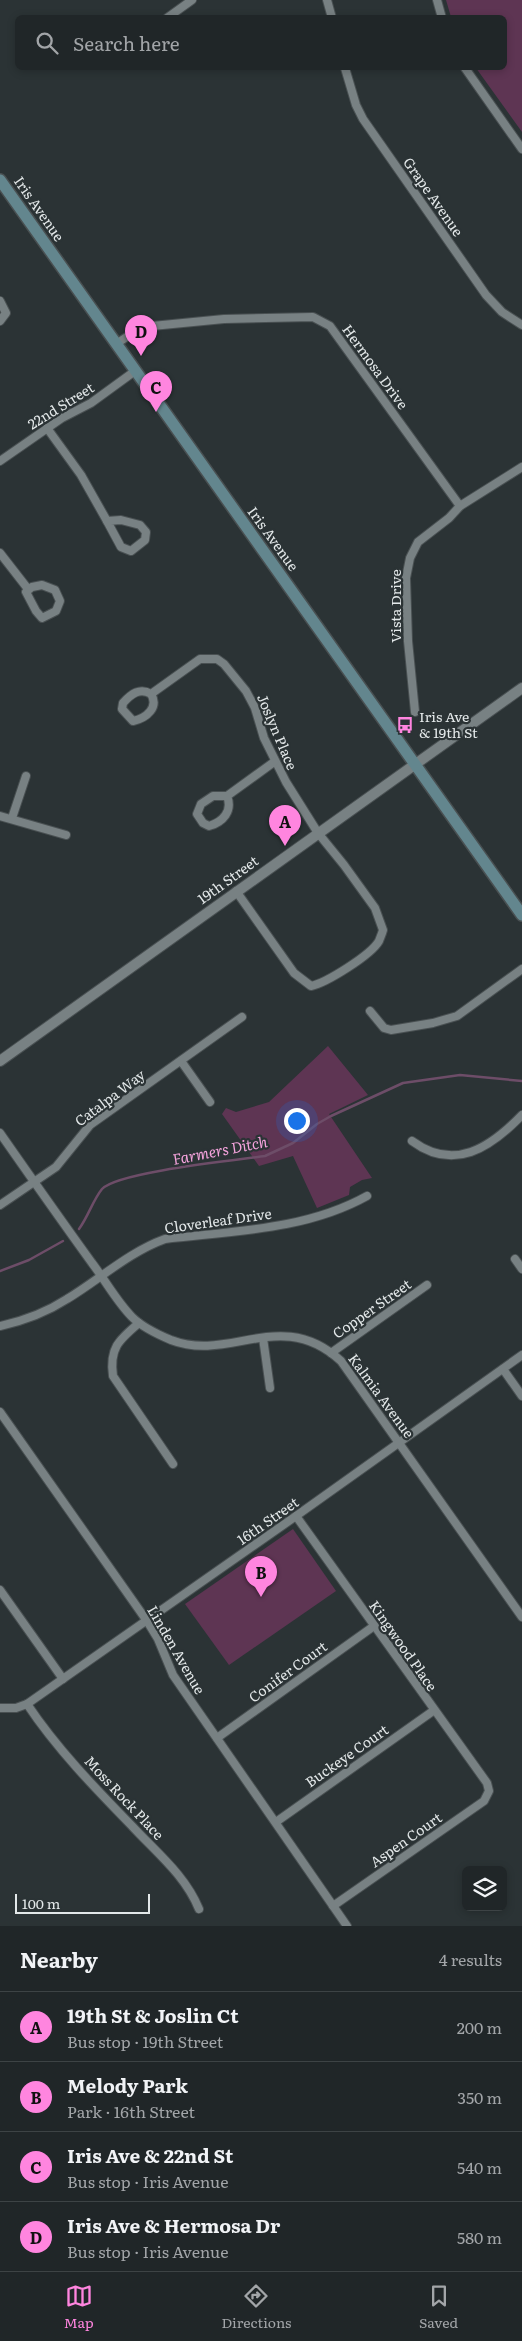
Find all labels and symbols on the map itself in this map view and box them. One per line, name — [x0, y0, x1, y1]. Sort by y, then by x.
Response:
street label: Grape Avenue — [399, 153, 469, 240]
street label: Iris Avenue — [10, 172, 70, 245]
pin: D — [125, 315, 157, 356]
street label: Hermosa Drive — [338, 320, 413, 413]
pin: C — [140, 371, 172, 412]
street label: 22nd Street — [23, 377, 98, 433]
street label: Iris Avenue — [244, 502, 304, 575]
street label: Vista Drive — [385, 569, 405, 643]
street label: Joslyn Place — [253, 691, 303, 773]
place label: Iris Ave & 19th St — [419, 706, 478, 742]
bus stop icon: Iris Ave & 19th St — [395, 715, 415, 735]
pin: A — [269, 805, 301, 846]
street label: 19th Street — [193, 850, 262, 908]
street label: Catalpa Way — [70, 1064, 149, 1130]
your location — [284, 1108, 310, 1134]
water label: Farmers Ditch — [170, 1129, 269, 1170]
street label: Cloverleaf Drive — [163, 1203, 273, 1237]
street label: Copper Street — [328, 1274, 415, 1343]
street label: Kalmia Avenue — [344, 1349, 419, 1442]
street label: 16th Street — [233, 1491, 303, 1549]
pin: B — [245, 1556, 277, 1597]
street label: Kingwood Place — [365, 1596, 443, 1695]
street label: Linden Avenue — [143, 1601, 210, 1698]
street label: Conifer Court — [244, 1636, 331, 1707]
street label: Buckeye Court — [301, 1719, 392, 1791]
street label: Moss Rock Place — [81, 1751, 169, 1844]
street label: Aspen Court — [365, 1807, 446, 1871]
scale bar — [15, 1891, 150, 1914]

